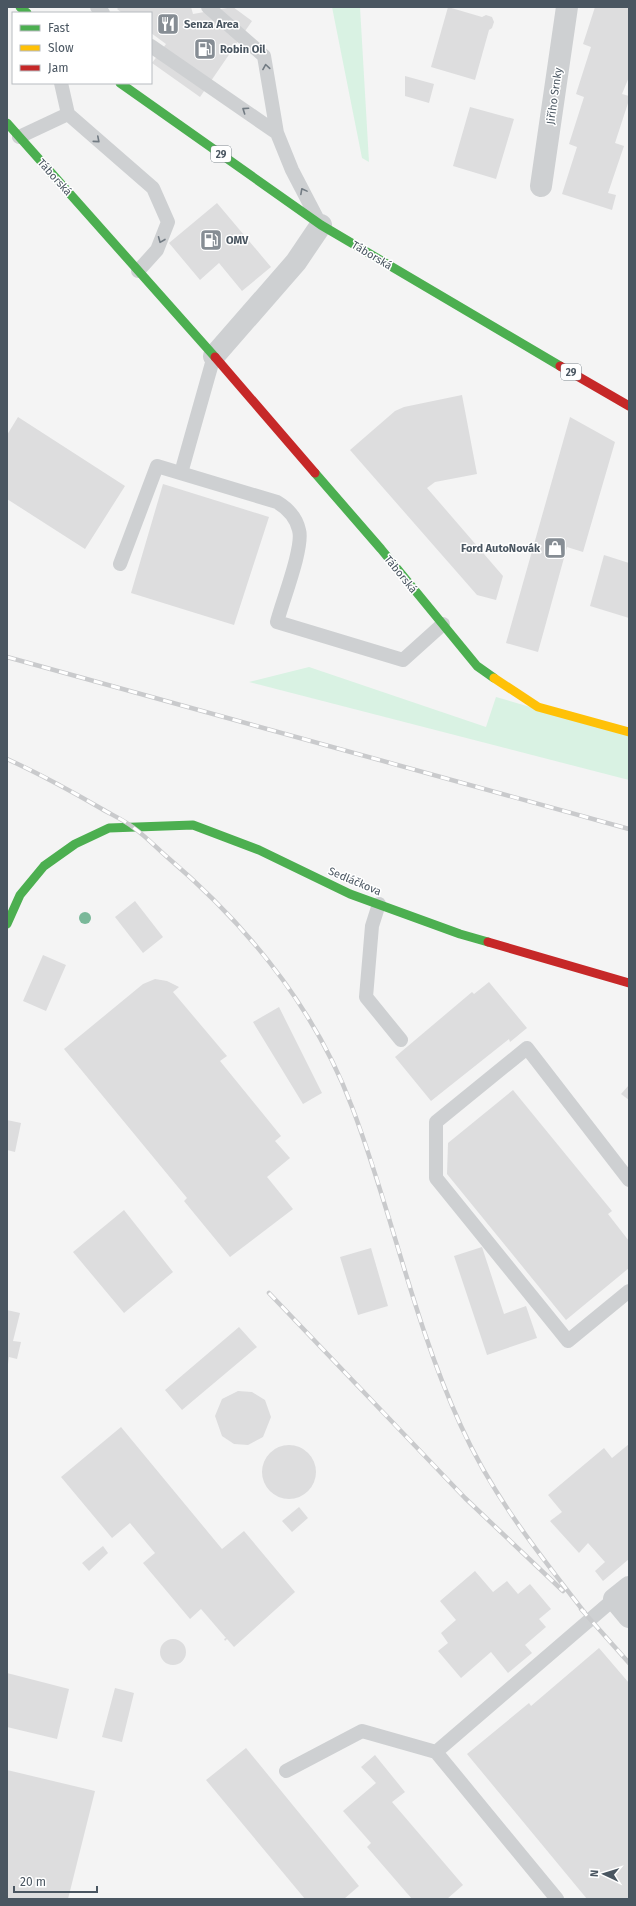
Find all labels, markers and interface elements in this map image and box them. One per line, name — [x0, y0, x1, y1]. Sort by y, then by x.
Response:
restaurant icon: Senza Area — [155, 11, 181, 37]
legend — [12, 12, 152, 84]
place label: Senza Area — [184, 18, 239, 31]
text: Fast — [48, 21, 70, 35]
fuel station icon: Robin Oil — [192, 36, 218, 62]
text: Slow — [48, 41, 74, 55]
place label: Robin Oil — [220, 43, 266, 56]
text: Jam — [48, 61, 68, 75]
one-way arrow — [262, 64, 271, 70]
street label: Jiřího Srnky — [544, 66, 565, 125]
one-way arrow — [242, 108, 249, 115]
one-way arrow — [92, 135, 100, 142]
road number: 29 — [211, 146, 231, 162]
street label: Táborská — [35, 156, 74, 198]
one-way arrow — [300, 188, 308, 195]
fuel station icon: OMV — [198, 227, 224, 253]
place label: OMV — [226, 234, 249, 247]
one-way arrow — [157, 236, 165, 243]
street label: Táborská — [349, 238, 394, 273]
road number: 29 — [561, 364, 581, 380]
shop icon: Ford AutoNovák — [542, 535, 568, 561]
place label: Ford AutoNovák — [461, 542, 541, 555]
street label: Táborská — [381, 553, 420, 596]
street label: Sedláčkova — [326, 865, 383, 898]
north arrow — [584, 1854, 624, 1894]
scale bar — [14, 1868, 97, 1894]
text: N — [588, 1869, 601, 1877]
text: 20 m — [20, 1875, 46, 1889]

